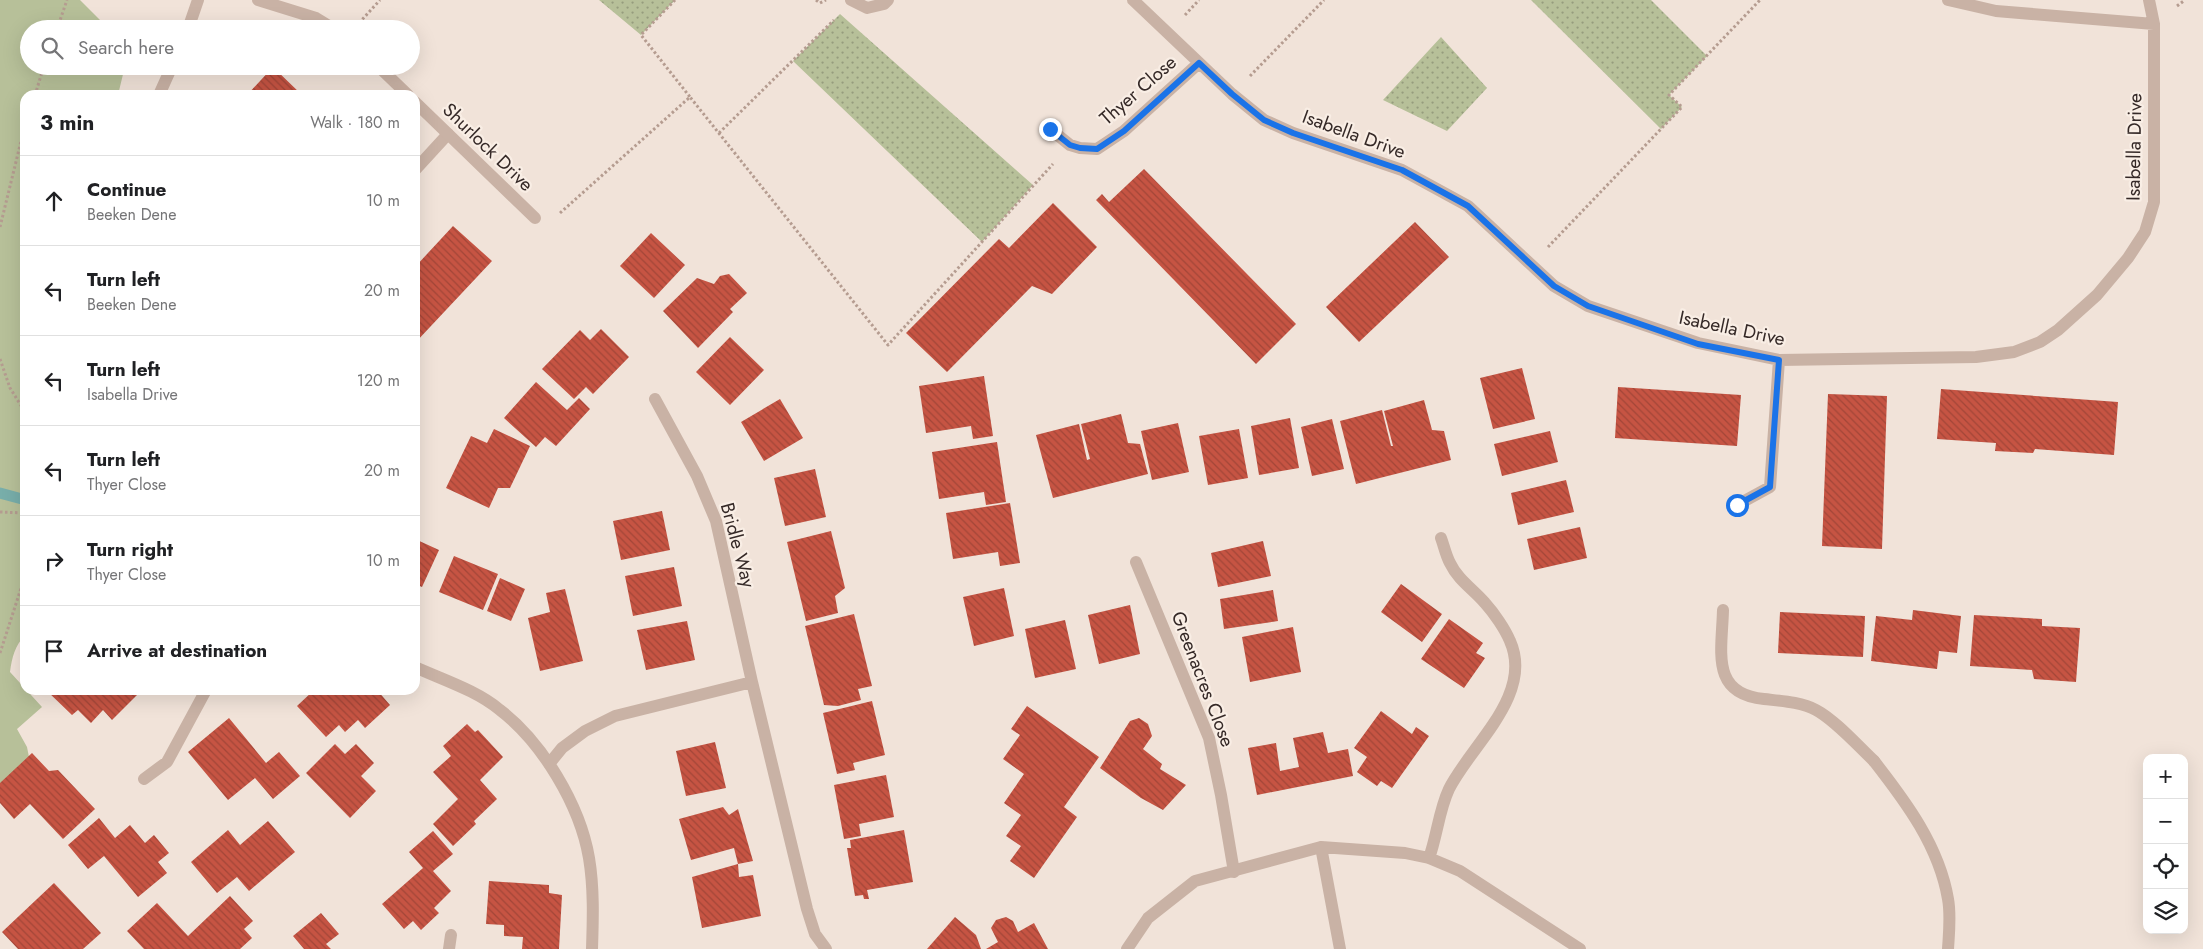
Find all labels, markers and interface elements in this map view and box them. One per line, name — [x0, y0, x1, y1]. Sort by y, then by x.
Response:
search box — [20, 20, 420, 75]
icon: search — [38, 34, 66, 62]
text: Search here — [78, 34, 174, 61]
street label: Thyer Close — [1094, 49, 1182, 131]
street label: Isabella Drive — [2120, 93, 2148, 201]
street label: Shurlock Drive — [437, 97, 540, 197]
street label: Isabella Drive — [1299, 103, 1410, 165]
text: 3 min — [40, 108, 94, 138]
text: Walk · 180 m — [310, 111, 400, 134]
route end — [1039, 118, 1062, 141]
text: Continue — [87, 176, 166, 203]
icon: ahead — [40, 187, 68, 215]
text: 10 m — [366, 189, 400, 212]
text: Beeken Dene — [87, 203, 176, 226]
text: Turn left — [87, 266, 160, 293]
icon: left — [40, 277, 68, 305]
text: 20 m — [364, 279, 400, 302]
text: Beeken Dene — [87, 293, 176, 316]
street label: Isabella Drive — [1676, 304, 1788, 352]
text: Turn left — [87, 356, 160, 383]
icon: left — [40, 367, 68, 395]
text: 120 m — [357, 369, 400, 392]
text: Isabella Drive — [87, 383, 178, 406]
text: Turn left — [87, 446, 160, 473]
icon: left — [40, 457, 68, 485]
text: 20 m — [364, 459, 400, 482]
text: Thyer Close — [87, 473, 166, 496]
route start — [1726, 494, 1749, 517]
street label: Bridle Way — [714, 499, 762, 591]
text: Turn right — [87, 536, 173, 563]
icon: right — [40, 547, 68, 575]
text: 10 m — [366, 549, 400, 572]
text: Thyer Close — [87, 563, 166, 586]
street label: Greenacres Close — [1165, 607, 1241, 751]
icon: arrive — [40, 637, 68, 665]
text: Arrive at destination — [87, 637, 267, 664]
map controls — [2143, 754, 2188, 934]
button: + — [2143, 754, 2188, 799]
button: − — [2143, 799, 2188, 844]
button: locate — [2143, 844, 2188, 889]
button: layers — [2143, 889, 2188, 934]

